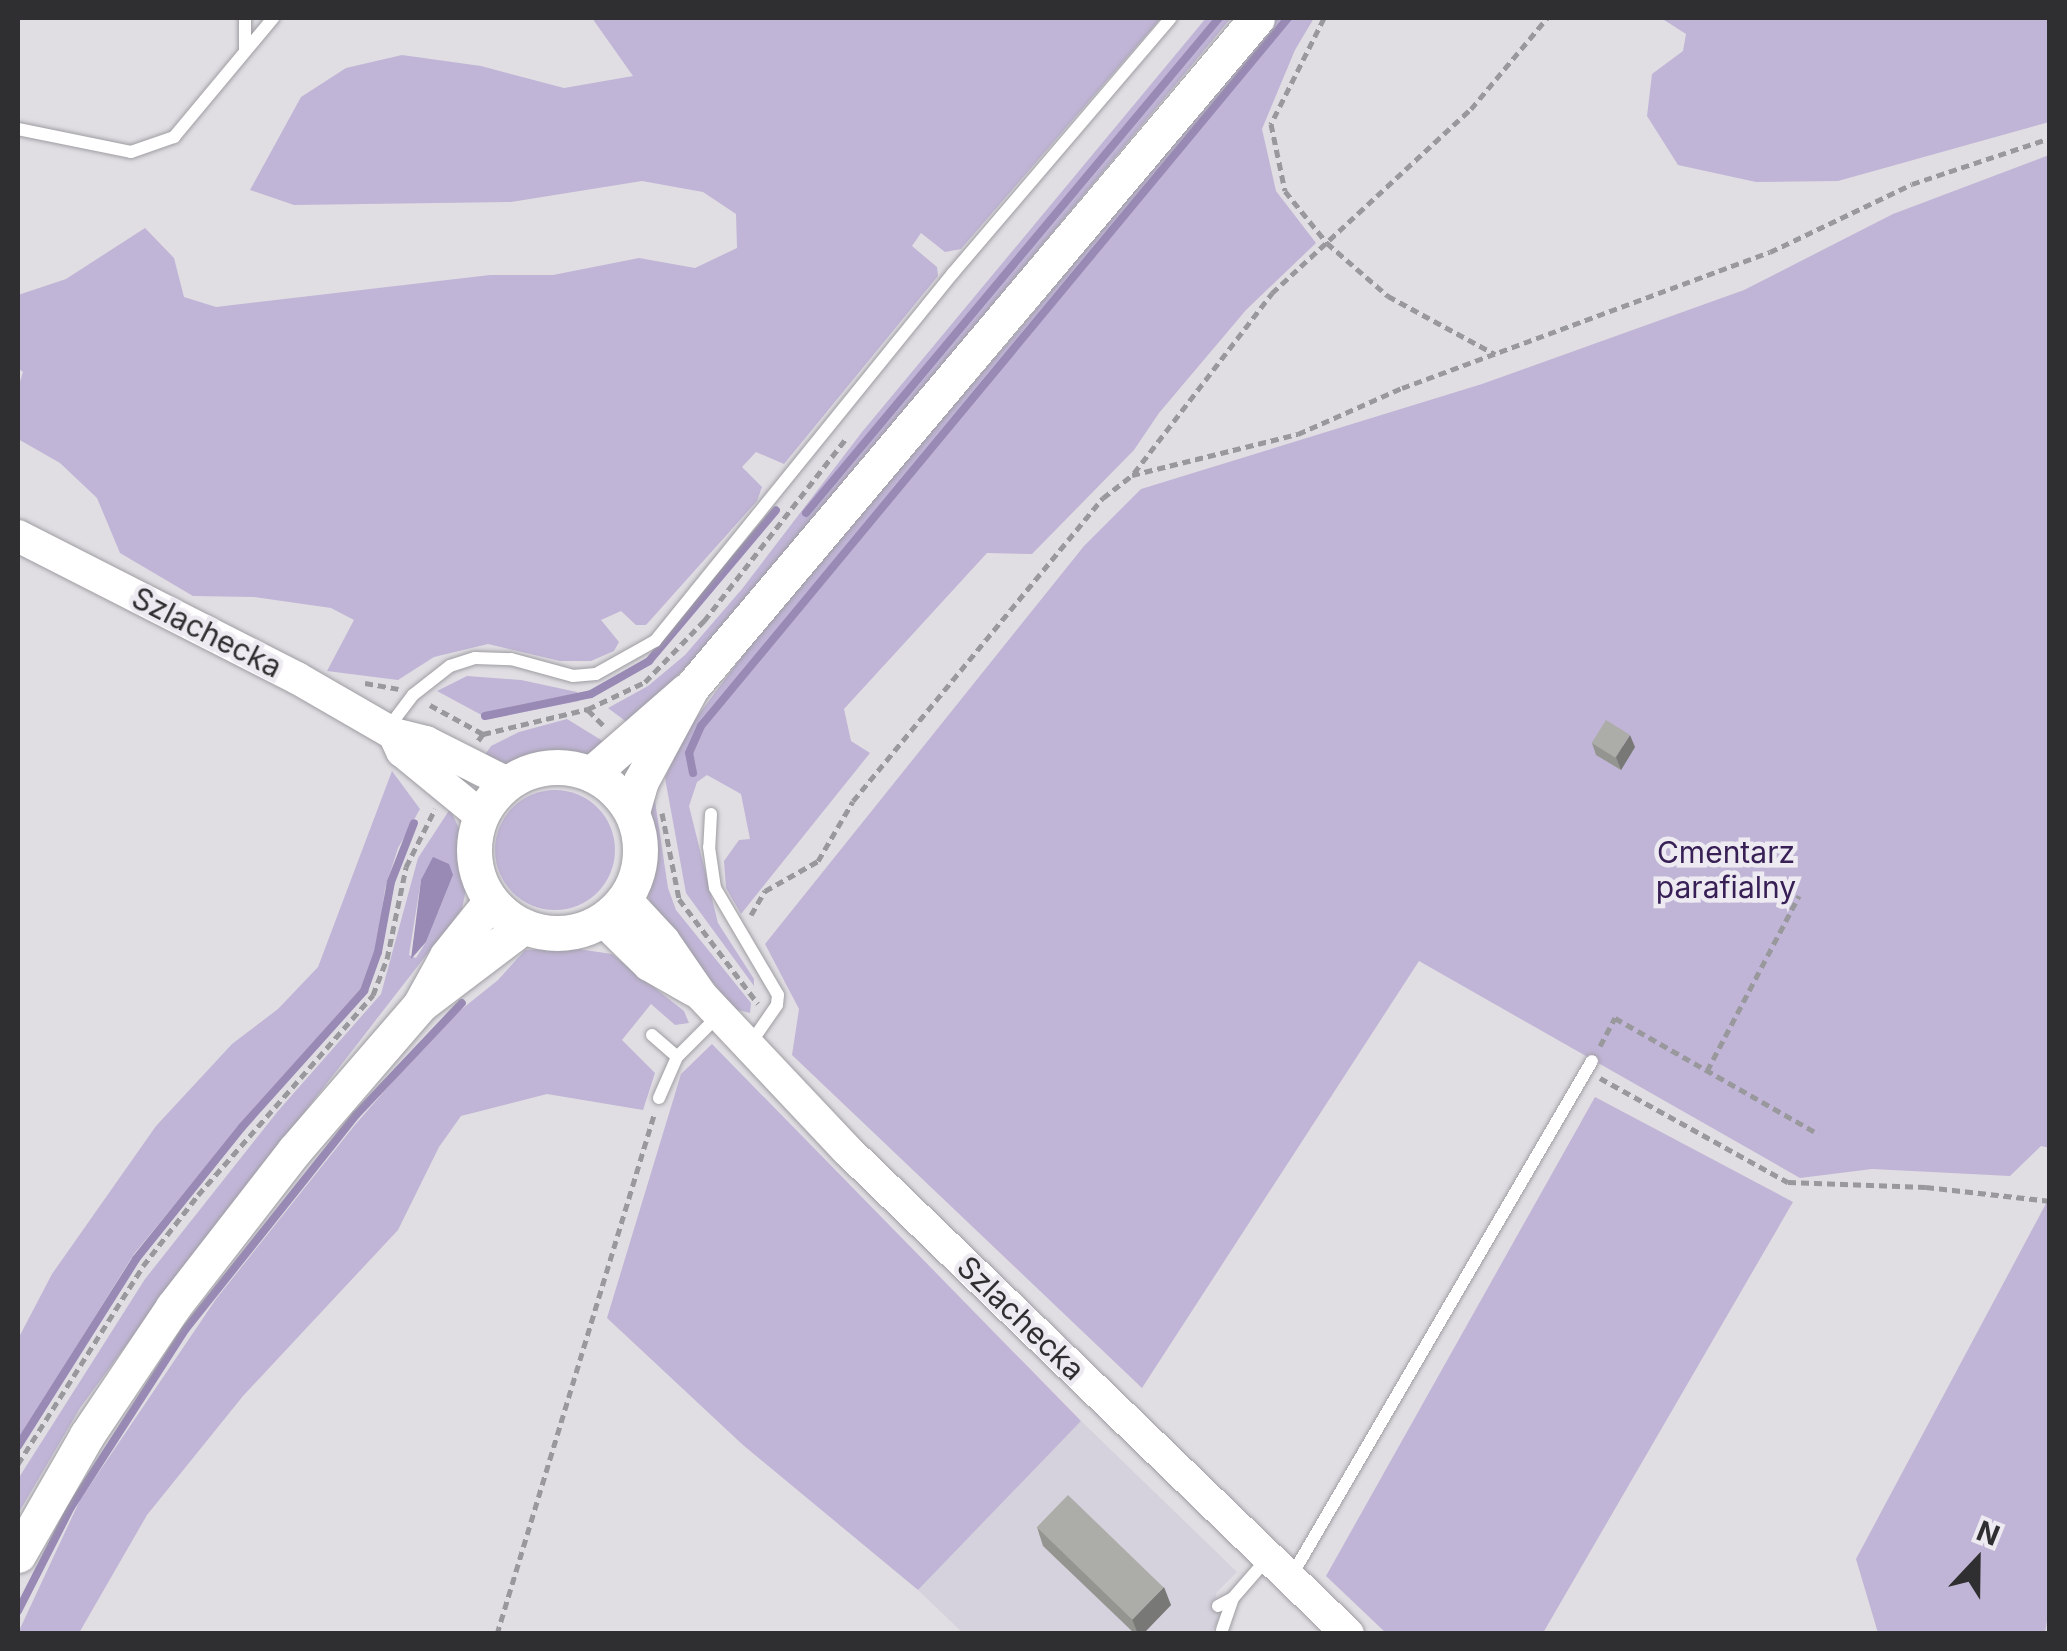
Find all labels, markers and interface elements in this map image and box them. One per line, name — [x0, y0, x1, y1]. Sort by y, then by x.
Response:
street label: Szlachecka — [126, 579, 288, 685]
park label: Cmentarz parafialny — [1656, 834, 1796, 904]
street label: Szlachecka — [950, 1249, 1092, 1387]
north arrow — [1927, 1511, 2027, 1611]
text: N — [1972, 1513, 2005, 1553]

